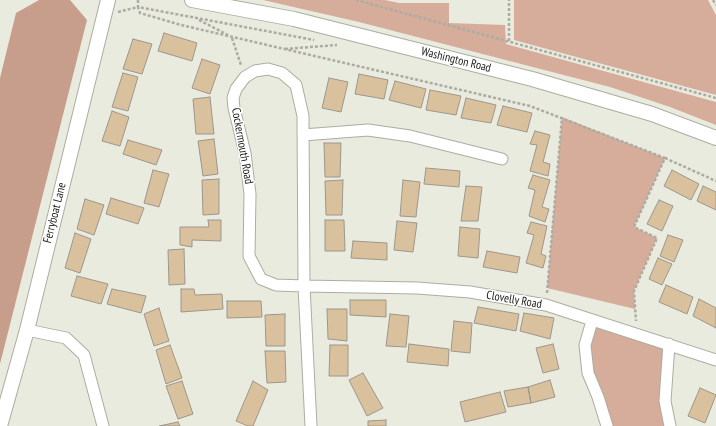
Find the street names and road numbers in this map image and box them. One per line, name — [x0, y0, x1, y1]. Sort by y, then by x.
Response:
street label: Washington Road — [420, 44, 492, 76]
street label: Cockermouth Road — [228, 107, 256, 185]
street label: Ferryboat Lane — [41, 181, 69, 245]
street label: Clovelly Road — [485, 288, 543, 312]

